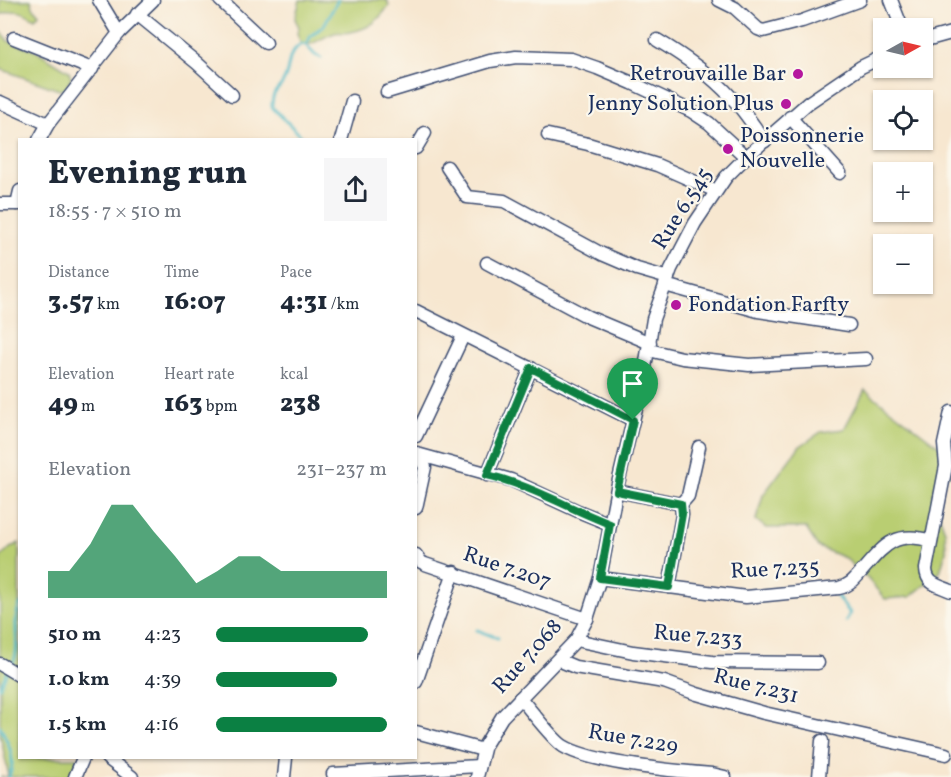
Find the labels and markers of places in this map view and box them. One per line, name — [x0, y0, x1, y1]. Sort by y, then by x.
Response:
place label: Retrouvaille Bar — [630, 59, 786, 90]
marker: Retrouvaille Bar — [791, 67, 805, 81]
place label: Jenny Solution Plus — [588, 89, 774, 120]
marker: Jenny Solution Plus — [779, 97, 793, 111]
place label: Poissonnerie Nouvelle — [740, 121, 864, 177]
marker: Poissonnerie Nouvelle — [721, 142, 735, 156]
place label: Fondation Farfty — [688, 290, 849, 321]
marker: Fondation Farfty — [669, 298, 683, 312]
pin — [607, 358, 658, 420]

